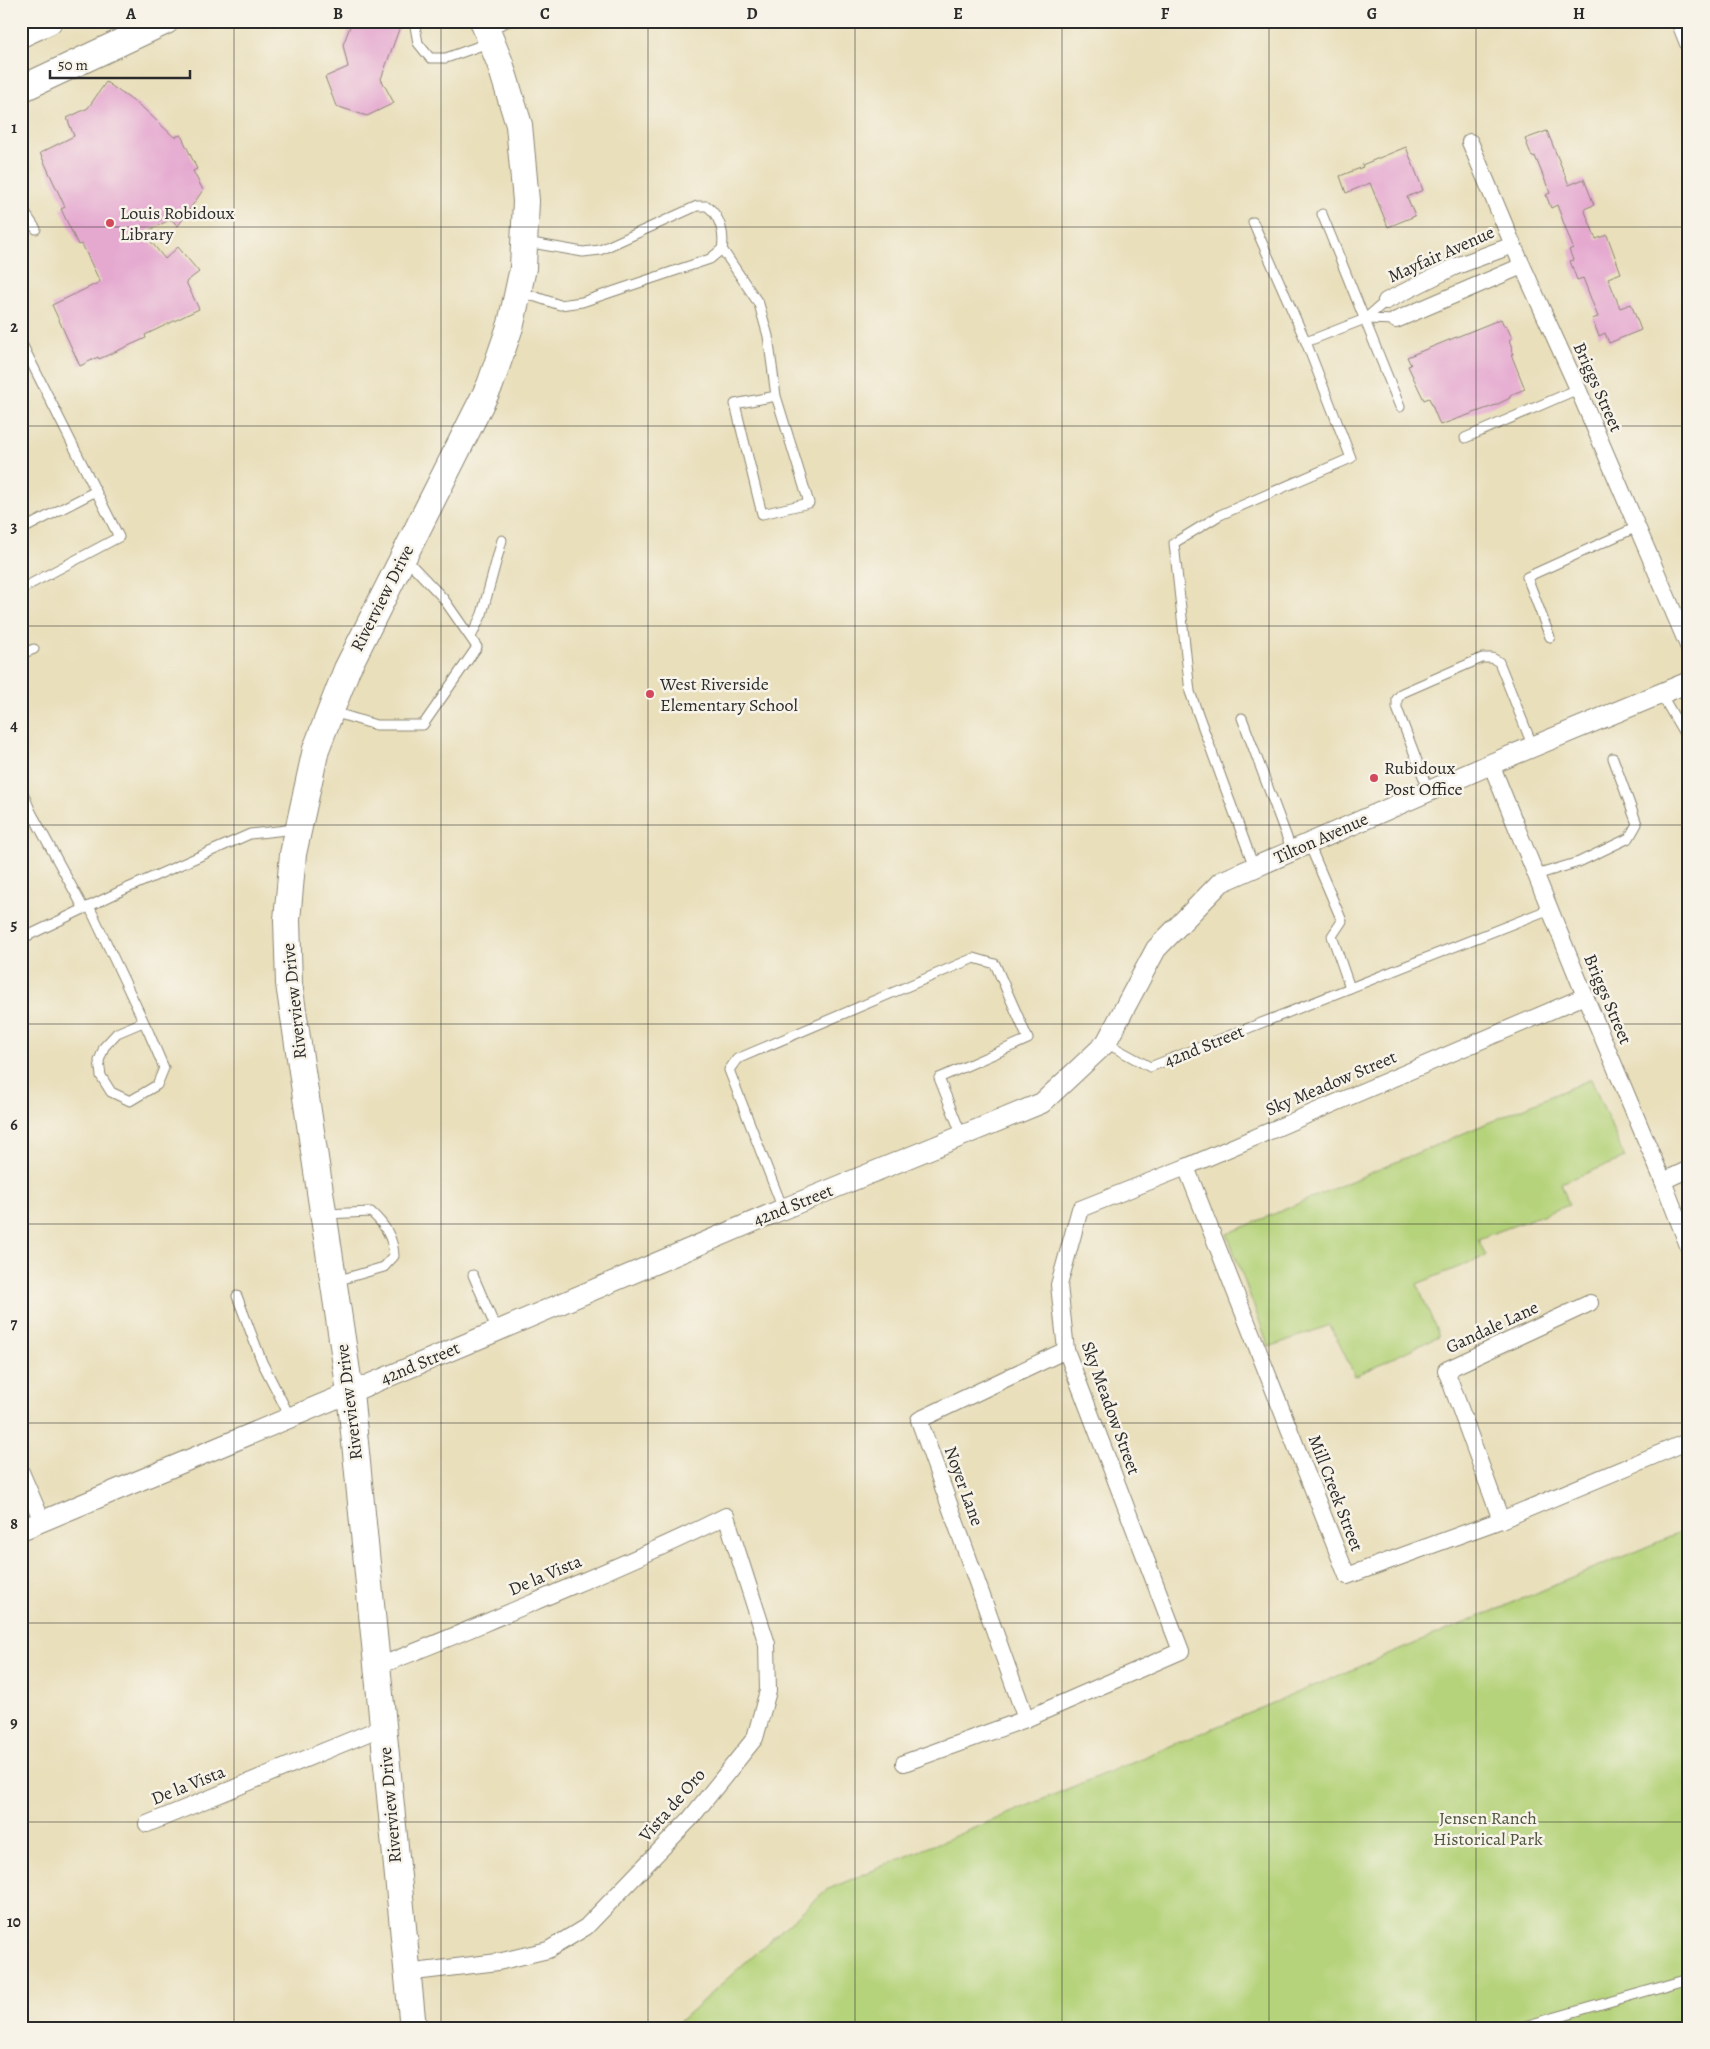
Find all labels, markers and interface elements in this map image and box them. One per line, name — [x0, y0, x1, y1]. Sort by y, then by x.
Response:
text: A — [125, 3, 137, 25]
text: B — [333, 3, 343, 25]
text: C — [540, 3, 550, 25]
text: D — [746, 3, 758, 25]
text: E — [953, 3, 963, 25]
text: F — [1161, 3, 1170, 25]
text: G — [1367, 3, 1377, 25]
text: H — [1573, 3, 1585, 25]
scale bar — [50, 48, 190, 80]
text: 50 m — [58, 55, 88, 75]
text: 1 — [11, 117, 17, 139]
place label: Louis Robidoux Library — [120, 201, 235, 246]
marker: Louis Robidoux Library — [104, 217, 116, 229]
street label: Mayfair Avenue — [1384, 220, 1498, 288]
text: 2 — [10, 316, 18, 338]
street label: Briggs Street — [1568, 338, 1628, 436]
text: 3 — [11, 516, 18, 538]
street label: Riverview Drive — [345, 541, 419, 655]
place label: West Riverside Elementary School — [659, 672, 798, 717]
marker: West Riverside Elementary School — [644, 688, 656, 700]
text: 4 — [10, 715, 18, 737]
place label: Rubidoux Post Office — [1384, 756, 1463, 801]
marker: Rubidoux Post Office — [1368, 772, 1380, 784]
street label: Tilton Avenue — [1270, 807, 1372, 869]
text: 5 — [11, 914, 18, 936]
street label: Riverview Drive — [276, 942, 312, 1060]
street label: Briggs Street — [1578, 950, 1638, 1048]
street label: 42nd Street — [1161, 1019, 1248, 1073]
street label: Sky Meadow Street — [1262, 1045, 1400, 1121]
text: 6 — [10, 1114, 18, 1136]
street label: 42nd Street — [750, 1178, 837, 1232]
street label: Gandale Lane — [1442, 1295, 1542, 1359]
text: 7 — [11, 1313, 18, 1335]
street label: 42nd Street — [377, 1336, 463, 1390]
street label: Sky Meadow Street — [1076, 1338, 1146, 1478]
street label: Riverview Drive — [330, 1343, 368, 1461]
street label: Mill Creek Street — [1303, 1431, 1369, 1555]
street label: Noyer Lane — [939, 1443, 989, 1529]
text: 8 — [10, 1513, 18, 1535]
street label: De la Vista — [505, 1549, 586, 1601]
text: 9 — [10, 1712, 18, 1734]
street label: Riverview Drive — [373, 1746, 407, 1864]
street label: De la Vista — [148, 1759, 229, 1811]
street label: Vista de Oro — [633, 1763, 711, 1848]
park label: Jensen Ranch Historical Park — [1433, 1806, 1543, 1851]
text: 10 — [7, 1911, 21, 1933]

